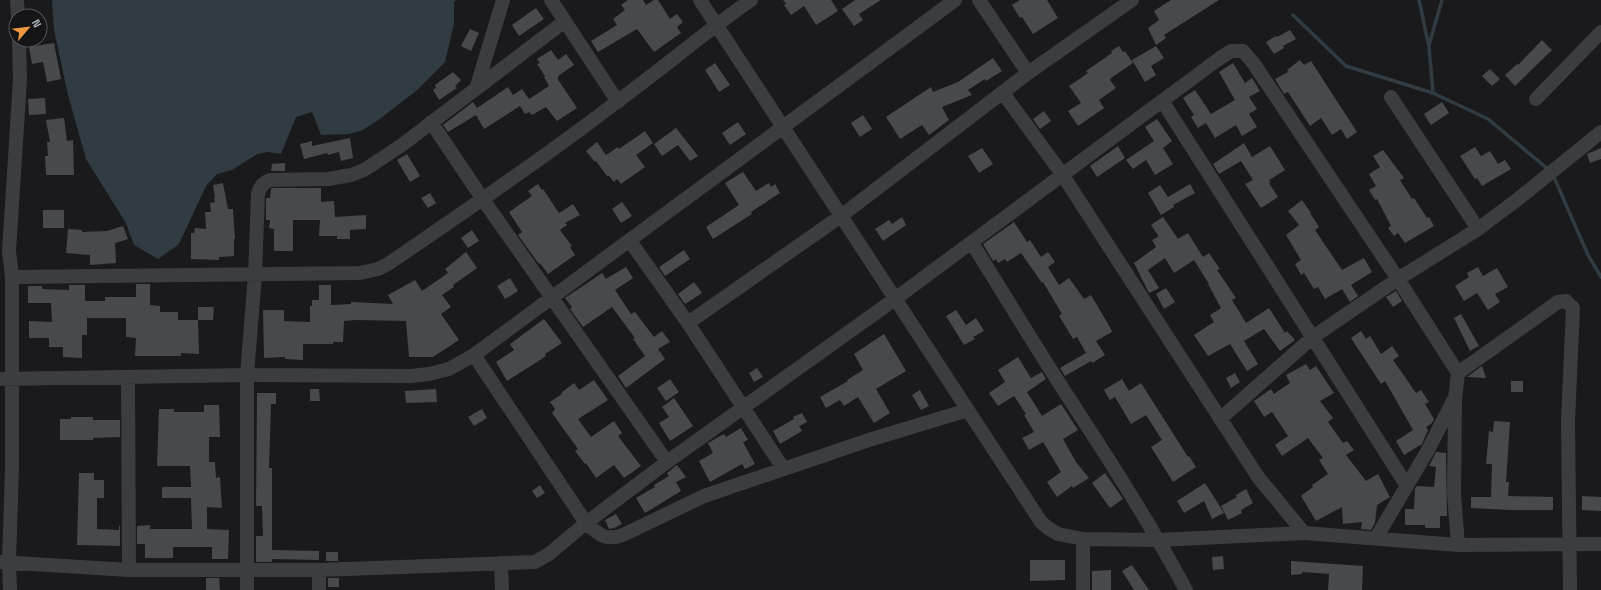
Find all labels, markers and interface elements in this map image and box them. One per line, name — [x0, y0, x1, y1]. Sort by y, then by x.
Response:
north arrow — [8, 8, 48, 48]
text: N — [29, 17, 45, 30]

